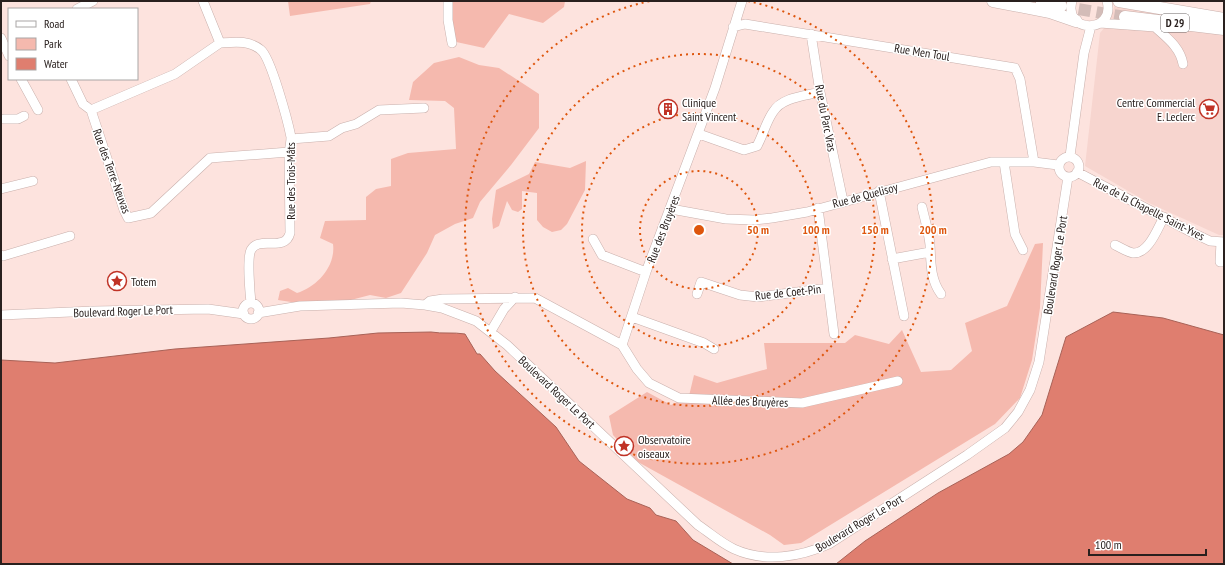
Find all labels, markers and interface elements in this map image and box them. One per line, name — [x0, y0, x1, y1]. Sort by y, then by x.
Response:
legend — [8, 8, 138, 80]
road number: D 29 — [1161, 14, 1189, 32]
text: Road — [44, 16, 64, 31]
text: Park — [44, 36, 62, 51]
street label: Rue Men Toul — [893, 40, 951, 64]
text: Water — [44, 56, 69, 71]
street label: Rue du Parc Vras — [812, 83, 840, 153]
place label: Clinique Saint Vincent — [682, 95, 737, 124]
place label: Centre Commercial E. Leclerc — [1117, 95, 1196, 124]
building icon: Clinique Saint Vincent — [657, 98, 679, 120]
supermarket icon: Centre Commercial E. Leclerc — [1198, 98, 1220, 120]
street label: Rue des Terre-Neuvas — [90, 127, 134, 215]
street label: Rue des Trois-Mâts — [283, 142, 298, 220]
street label: Rue de la Chapelle Saint-Yves — [1091, 174, 1207, 244]
street label: Rue de Quelisoy — [831, 179, 900, 211]
street label: Rue des Bruyères — [643, 193, 683, 265]
street label: Boulevard Roger Le Port — [1040, 214, 1070, 315]
text: 50 m — [747, 222, 769, 237]
text: 100 m — [802, 222, 830, 237]
text: 150 m — [861, 222, 889, 237]
text: 200 m — [919, 222, 947, 237]
centre of rings — [692, 223, 706, 237]
place icon: Totem — [106, 270, 128, 292]
place label: Totem — [131, 274, 156, 289]
street label: Rue de Coet-Pin — [754, 281, 822, 303]
street label: Boulevard Roger Le Port — [73, 302, 174, 320]
street label: Boulevard Roger Le Port — [515, 353, 599, 432]
street label: Allée des Bruyères — [712, 392, 788, 410]
place label: Observatoire oiseaux — [638, 432, 691, 461]
place icon: Observatoire oiseaux — [613, 435, 635, 457]
street label: Boulevard Roger Le Port — [812, 491, 906, 555]
scale bar — [1089, 531, 1206, 557]
text: 100 m — [1095, 537, 1122, 552]

